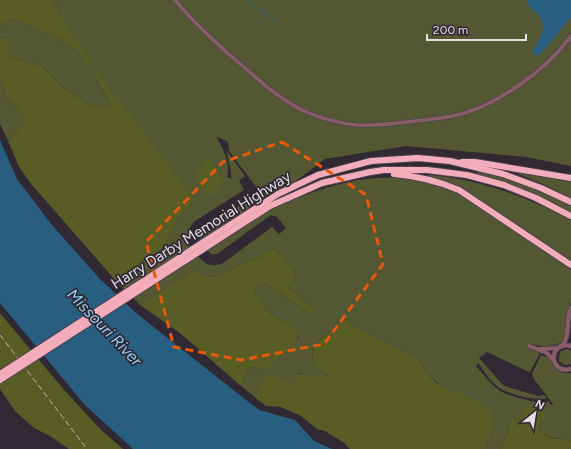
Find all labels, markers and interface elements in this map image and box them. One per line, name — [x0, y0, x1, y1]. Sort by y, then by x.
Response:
scale bar — [427, 16, 526, 42]
text: 200 m — [433, 23, 468, 37]
street label: Harry Darby Memorial Highway — [108, 167, 294, 293]
water label: Missouri River — [63, 285, 146, 370]
north arrow — [515, 393, 555, 433]
text: N — [533, 397, 547, 413]

